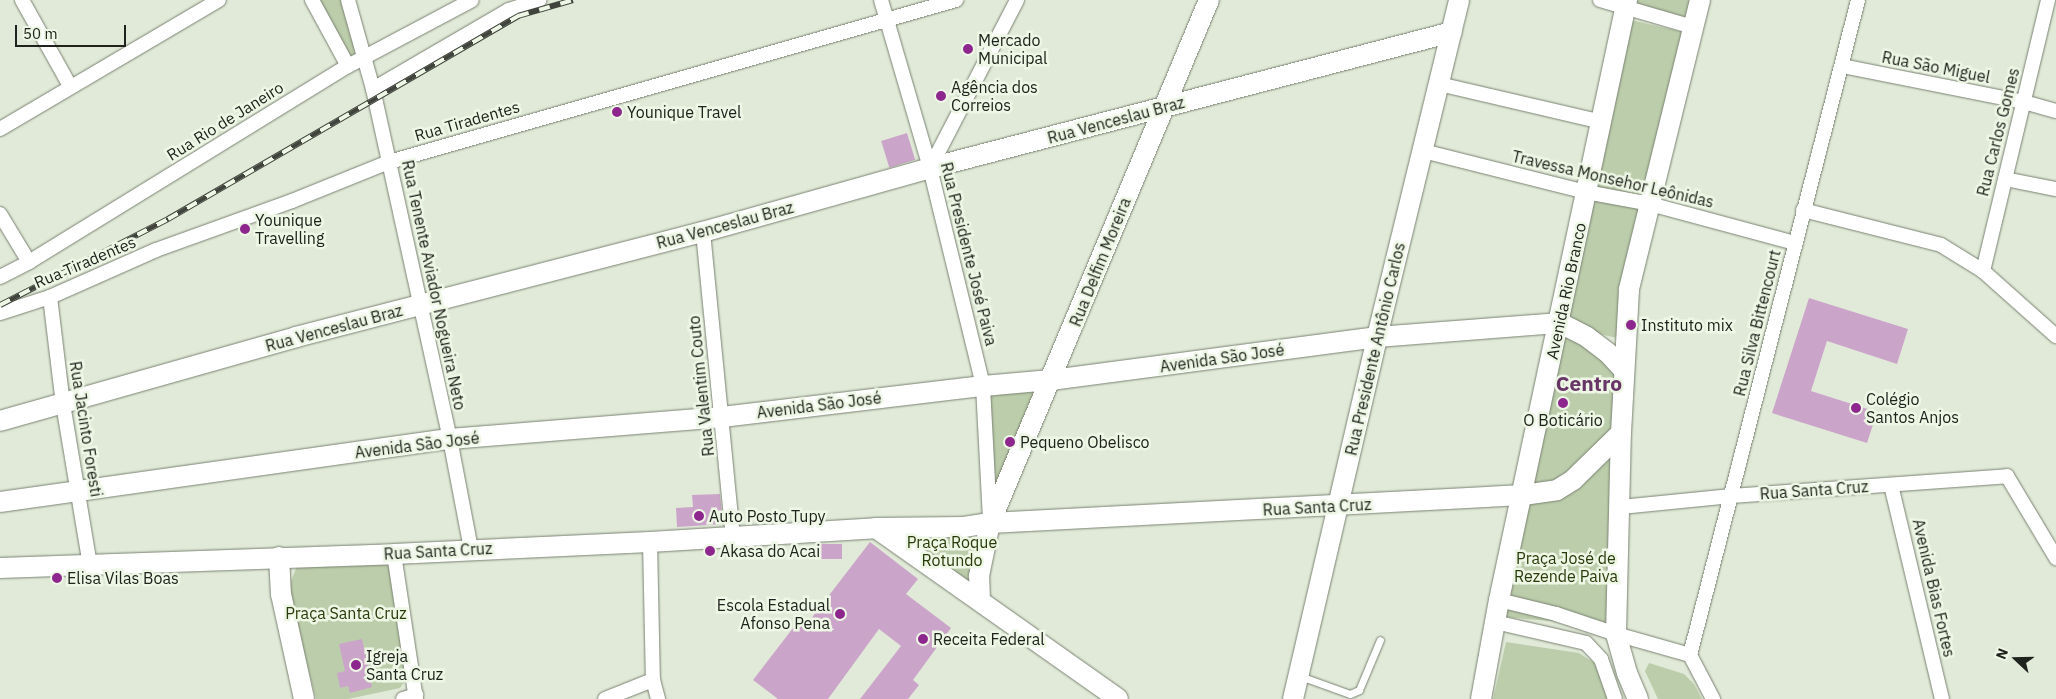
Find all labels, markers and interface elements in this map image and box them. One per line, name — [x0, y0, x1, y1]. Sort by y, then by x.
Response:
scale bar — [18, 15, 129, 47]
text: 50 m — [23, 24, 58, 43]
place label: Mercado Municipal — [978, 30, 1047, 68]
marker: Mercado Municipal — [962, 43, 974, 55]
street label: Rua São Miguel — [1880, 47, 1992, 87]
street label: Rua Carlos Gomes — [1973, 66, 2023, 198]
street label: Rua Rio de Janeiro — [163, 77, 287, 165]
place label: Agência dos Correios — [951, 77, 1038, 115]
marker: Agência dos Correios — [935, 90, 947, 102]
street label: Rua Venceslau Braz — [1045, 92, 1187, 148]
street label: Rua Tiradentes — [412, 97, 522, 145]
place label: Younique Travel — [627, 102, 741, 122]
marker: Younique Travel — [611, 106, 623, 118]
street label: Travessa Monsehor Leônidas — [1510, 146, 1716, 212]
street label: Rua Tenente Aviador Nogueira Neto — [398, 158, 470, 412]
street label: Rua Presidente José Paiva — [937, 160, 1001, 348]
street label: Rua Delfim Moreira — [1065, 195, 1135, 329]
street label: Rua Venceslau Braz — [654, 197, 796, 253]
place label: Younique Travelling — [255, 210, 324, 248]
street label: Avenida Rio Branco — [1542, 221, 1590, 361]
marker: Younique Travelling — [239, 223, 251, 235]
street label: Rua Tiradentes — [31, 232, 139, 292]
street label: Rua Presidente Antônio Carlos — [1341, 241, 1409, 457]
street label: Rua Silva Bittencourt — [1730, 248, 1784, 398]
street label: Rua Venceslau Braz — [263, 300, 405, 356]
street label: Rua Valentim Couto — [684, 315, 718, 457]
place label: Instituto mix — [1641, 315, 1733, 335]
marker: Instituto mix — [1625, 319, 1637, 331]
street label: Avenida São José — [1159, 340, 1285, 376]
street label: Rua Jacinto Foresti — [66, 360, 106, 498]
district label: Centro — [1556, 370, 1622, 396]
street label: Avenida São José — [756, 388, 882, 422]
place label: Colégio Santos Anjos — [1866, 389, 1959, 427]
marker: O Boticário — [1557, 397, 1569, 409]
marker: Colégio Santos Anjos — [1850, 402, 1862, 414]
place label: O Boticário — [1523, 410, 1603, 430]
street label: Avenida São José — [354, 428, 480, 462]
place label: Pequeno Obelisco — [1020, 432, 1150, 452]
marker: Pequeno Obelisco — [1004, 436, 1016, 448]
street label: Rua Santa Cruz — [1759, 477, 1869, 503]
street label: Rua Santa Cruz — [1262, 495, 1372, 519]
place label: Auto Posto Tupy — [709, 506, 826, 526]
marker: Auto Posto Tupy — [693, 510, 705, 522]
street label: Avenida Bias Fortes — [1909, 517, 1959, 659]
park label: Praça Roque Rotundo — [907, 532, 997, 570]
street label: Rua Santa Cruz — [383, 539, 493, 563]
place label: Akasa do Acai — [720, 541, 820, 561]
marker: Akasa do Acai — [704, 545, 716, 557]
park label: Praça José de Rezende Paiva — [1514, 548, 1618, 586]
place label: Elisa Vilas Boas — [67, 568, 179, 588]
marker: Elisa Vilas Boas — [51, 572, 63, 584]
place label: Escola Estadual Afonso Pena — [717, 595, 830, 633]
park label: Praça Santa Cruz — [285, 603, 407, 623]
marker: Escola Estadual Afonso Pena — [834, 608, 846, 620]
place label: Receita Federal — [933, 629, 1045, 649]
marker: Receita Federal — [917, 633, 929, 645]
north arrow — [1991, 634, 2041, 684]
place label: Igreja Santa Cruz — [366, 646, 443, 684]
text: N — [1992, 646, 2012, 662]
marker: Igreja Santa Cruz — [350, 659, 362, 671]

